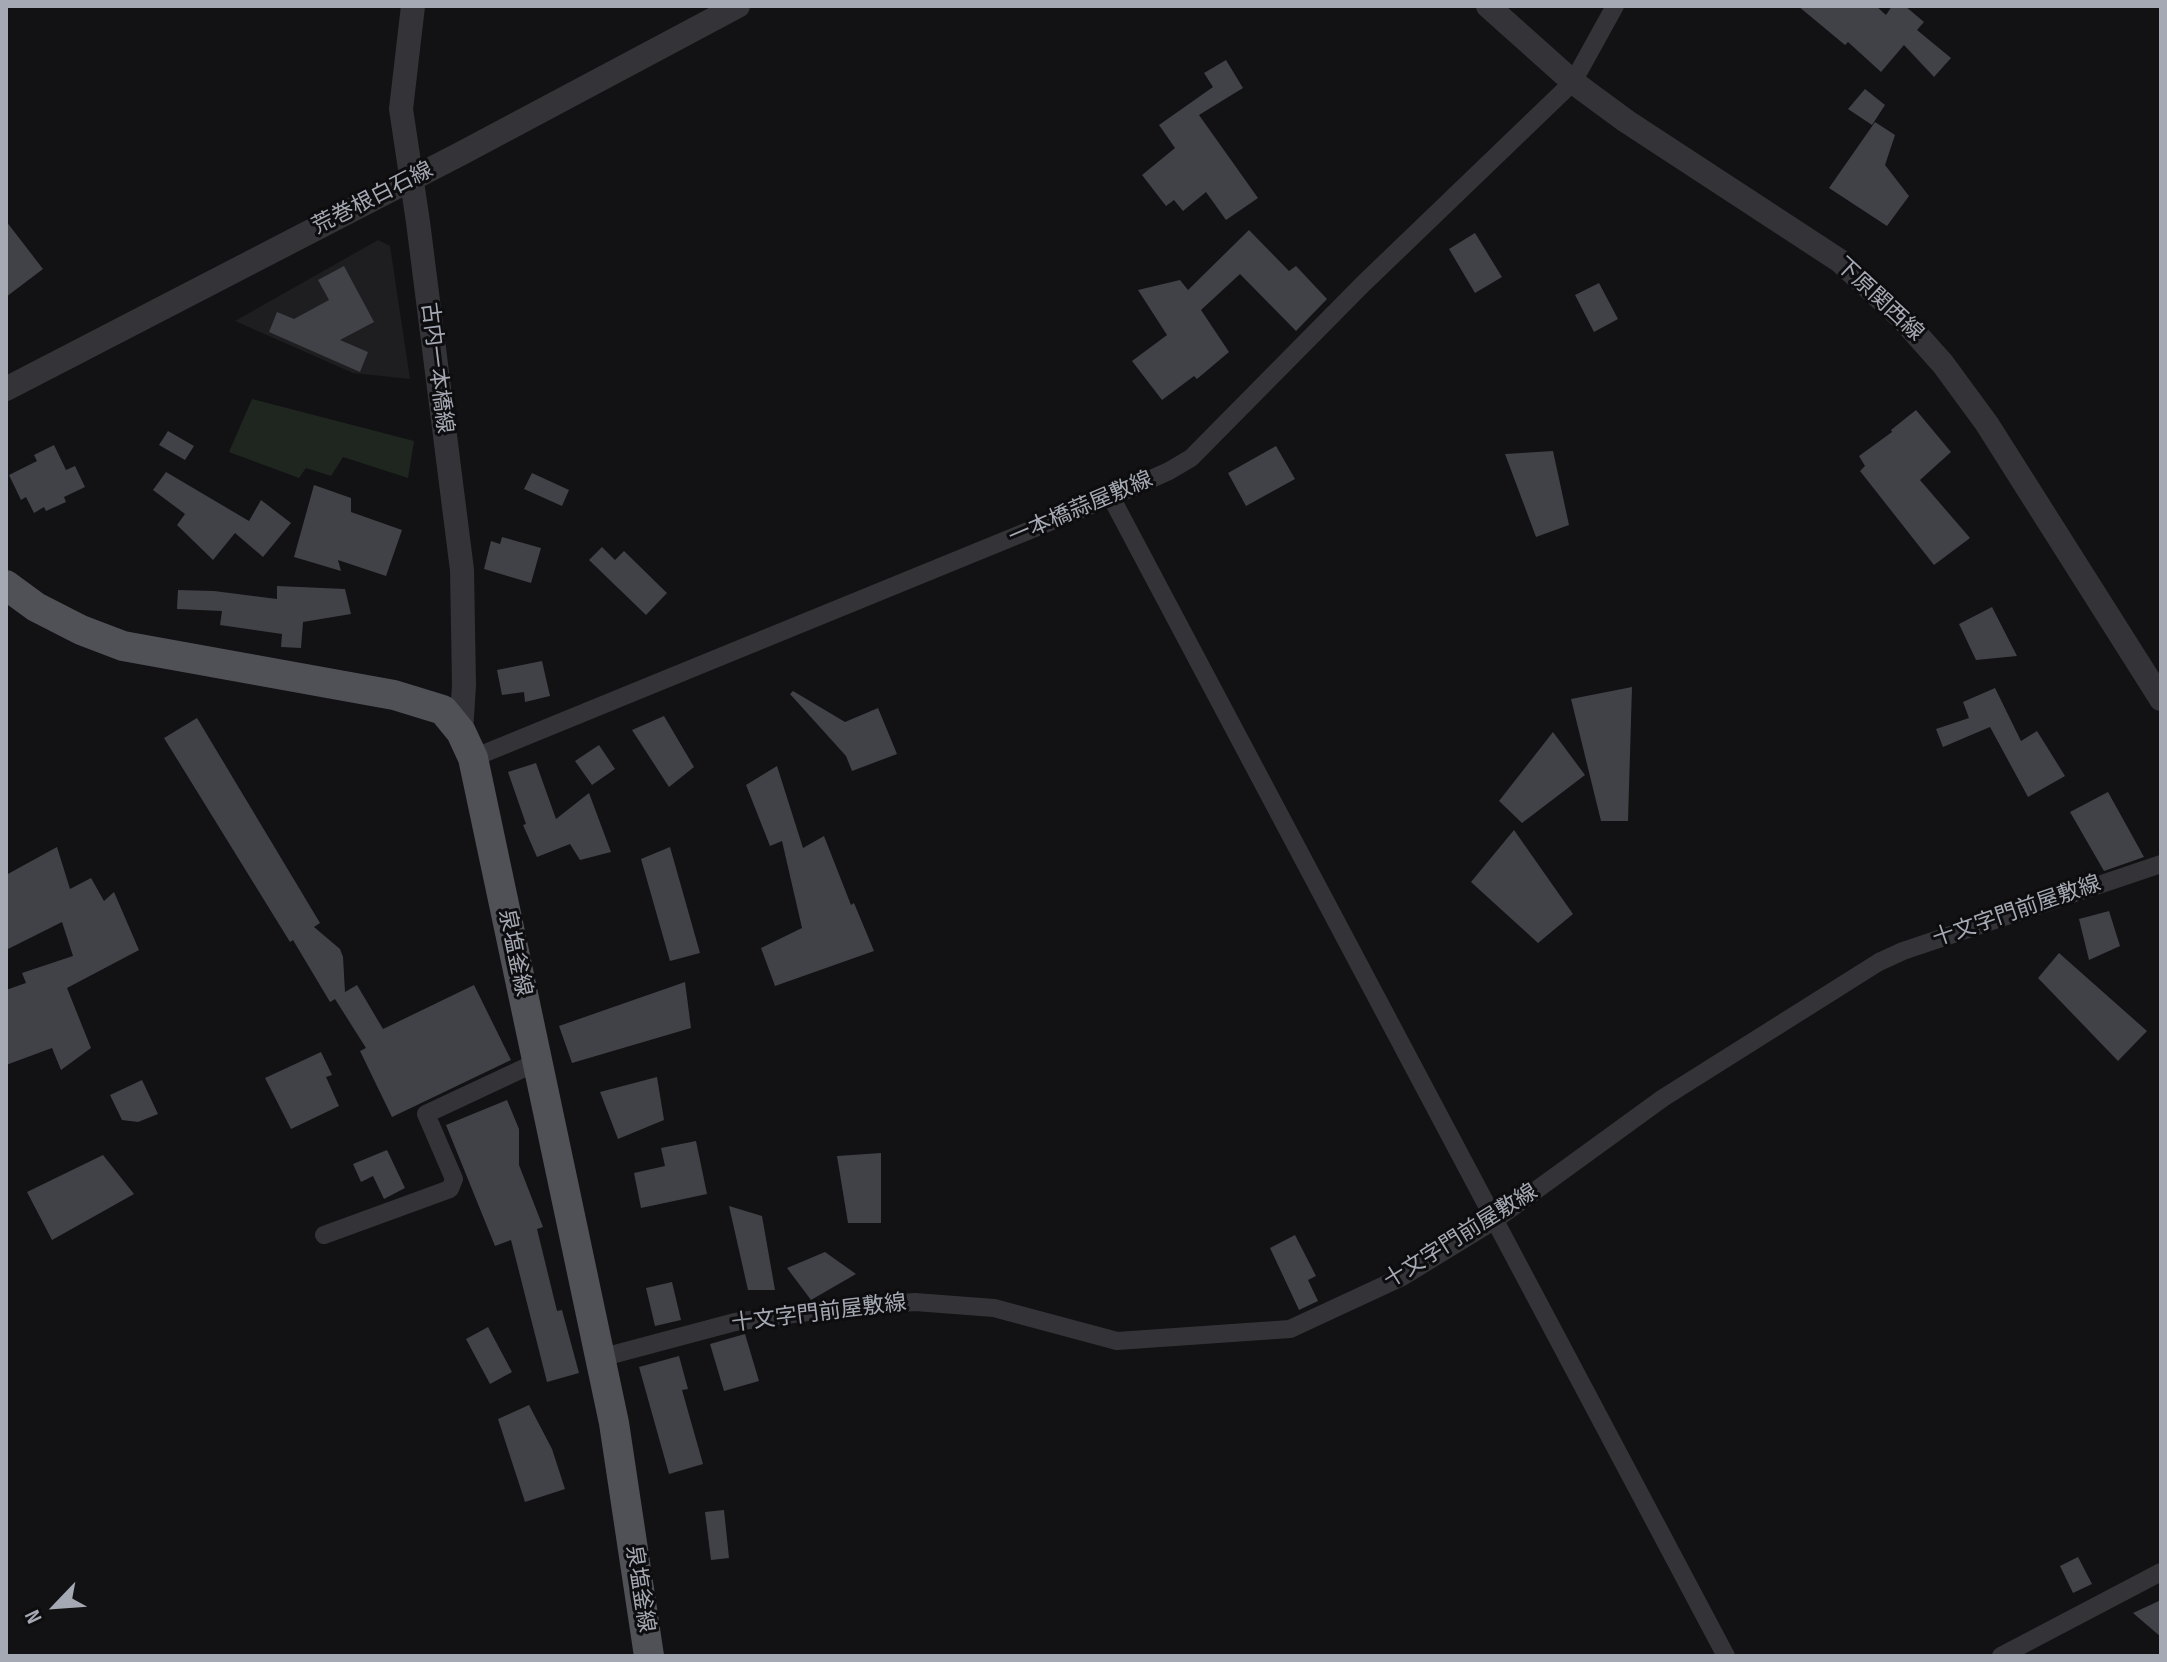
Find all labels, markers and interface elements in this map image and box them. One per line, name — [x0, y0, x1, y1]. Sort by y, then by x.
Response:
street label: 荒巻根白石線 — [308, 157, 438, 241]
street label: 下原関西線 — [1830, 253, 1928, 347]
street label: 古内一本橋線 — [415, 301, 457, 435]
street label: 一本橋蒜屋敷線 — [1005, 467, 1157, 551]
street label: 十文字門前屋敷線 — [1929, 871, 2105, 953]
street label: 泉塩釜線 — [492, 907, 536, 999]
street label: 十文字門前屋敷線 — [1379, 1179, 1543, 1295]
street label: 十文字門前屋敷線 — [730, 1290, 908, 1338]
street label: 泉塩釜線 — [619, 1543, 659, 1635]
north arrow — [16, 1566, 96, 1646]
text: N — [19, 1605, 49, 1627]

